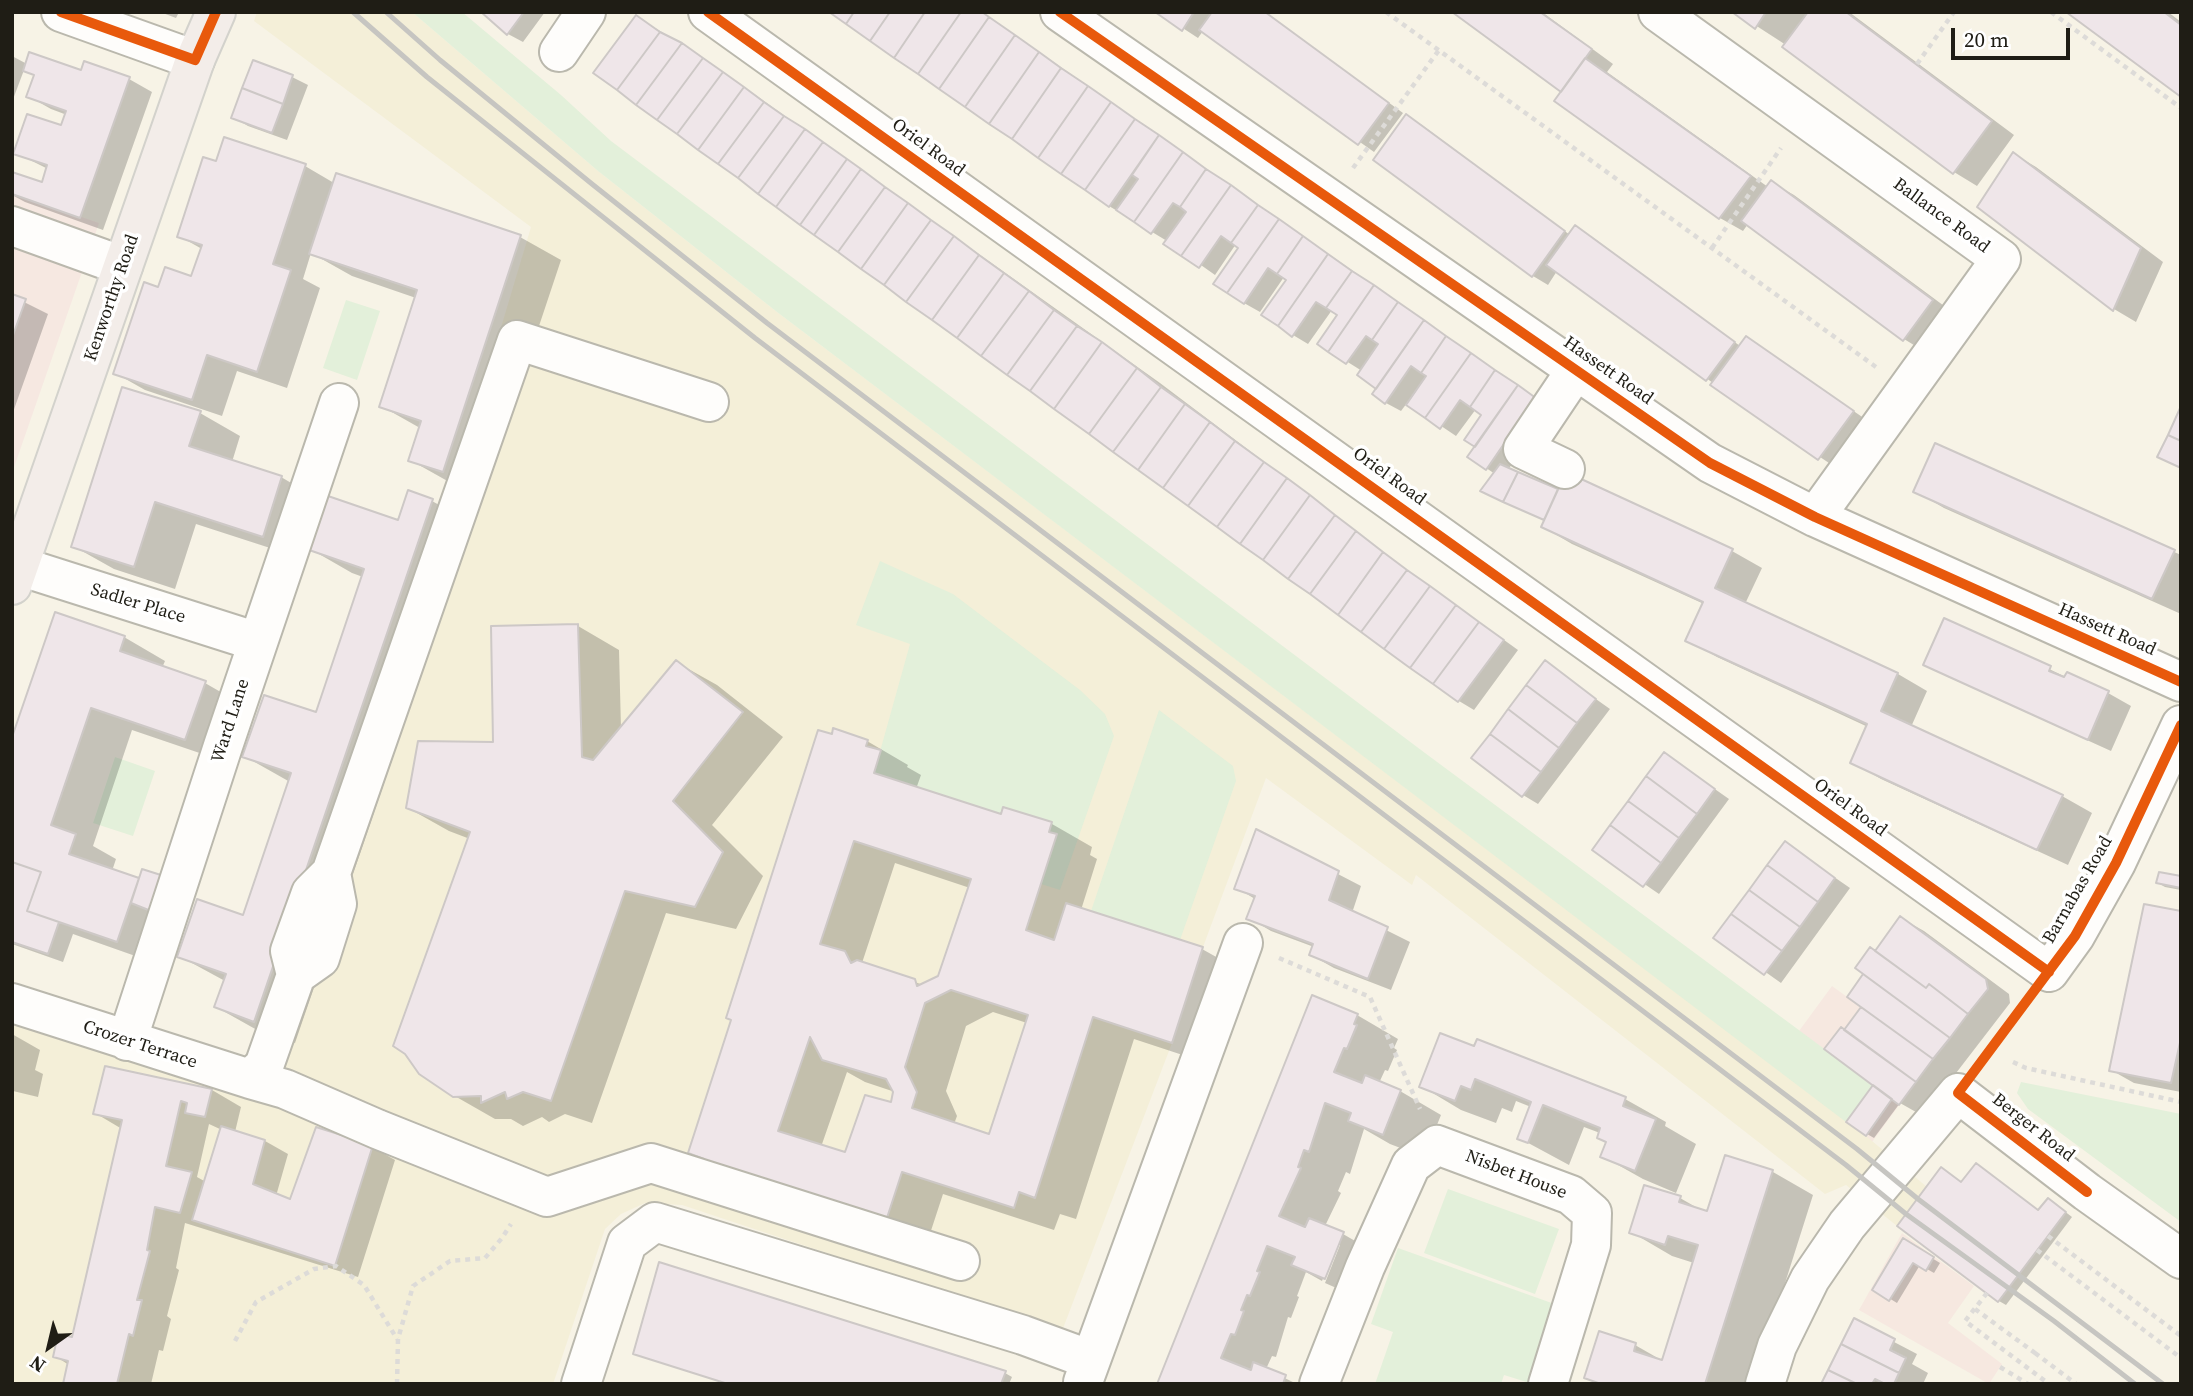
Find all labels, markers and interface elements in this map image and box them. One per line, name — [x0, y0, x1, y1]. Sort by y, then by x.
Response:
scale bar — [1955, 14, 2074, 58]
text: 20 m — [1964, 25, 2009, 54]
street label: Oriel Road — [887, 114, 969, 182]
street label: Ballance Road — [1889, 174, 1993, 258]
street label: Kenworthy Road — [80, 232, 144, 364]
street label: Hassett Road — [1559, 332, 1657, 410]
street label: Oriel Road — [1348, 443, 1430, 511]
street label: Sadler Place — [88, 579, 188, 629]
street label: Hassett Road — [2055, 599, 2159, 661]
street label: Ward Lane — [207, 676, 255, 766]
street label: Oriel Road — [1809, 774, 1891, 842]
street label: Barnabas Road — [2039, 832, 2117, 948]
street label: Crozer Terrace — [80, 1016, 200, 1074]
street label: Berger Road — [1987, 1089, 2079, 1167]
street label: Nisbet House — [1462, 1146, 1570, 1204]
north arrow — [14, 1312, 84, 1382]
text: N — [24, 1350, 50, 1379]

